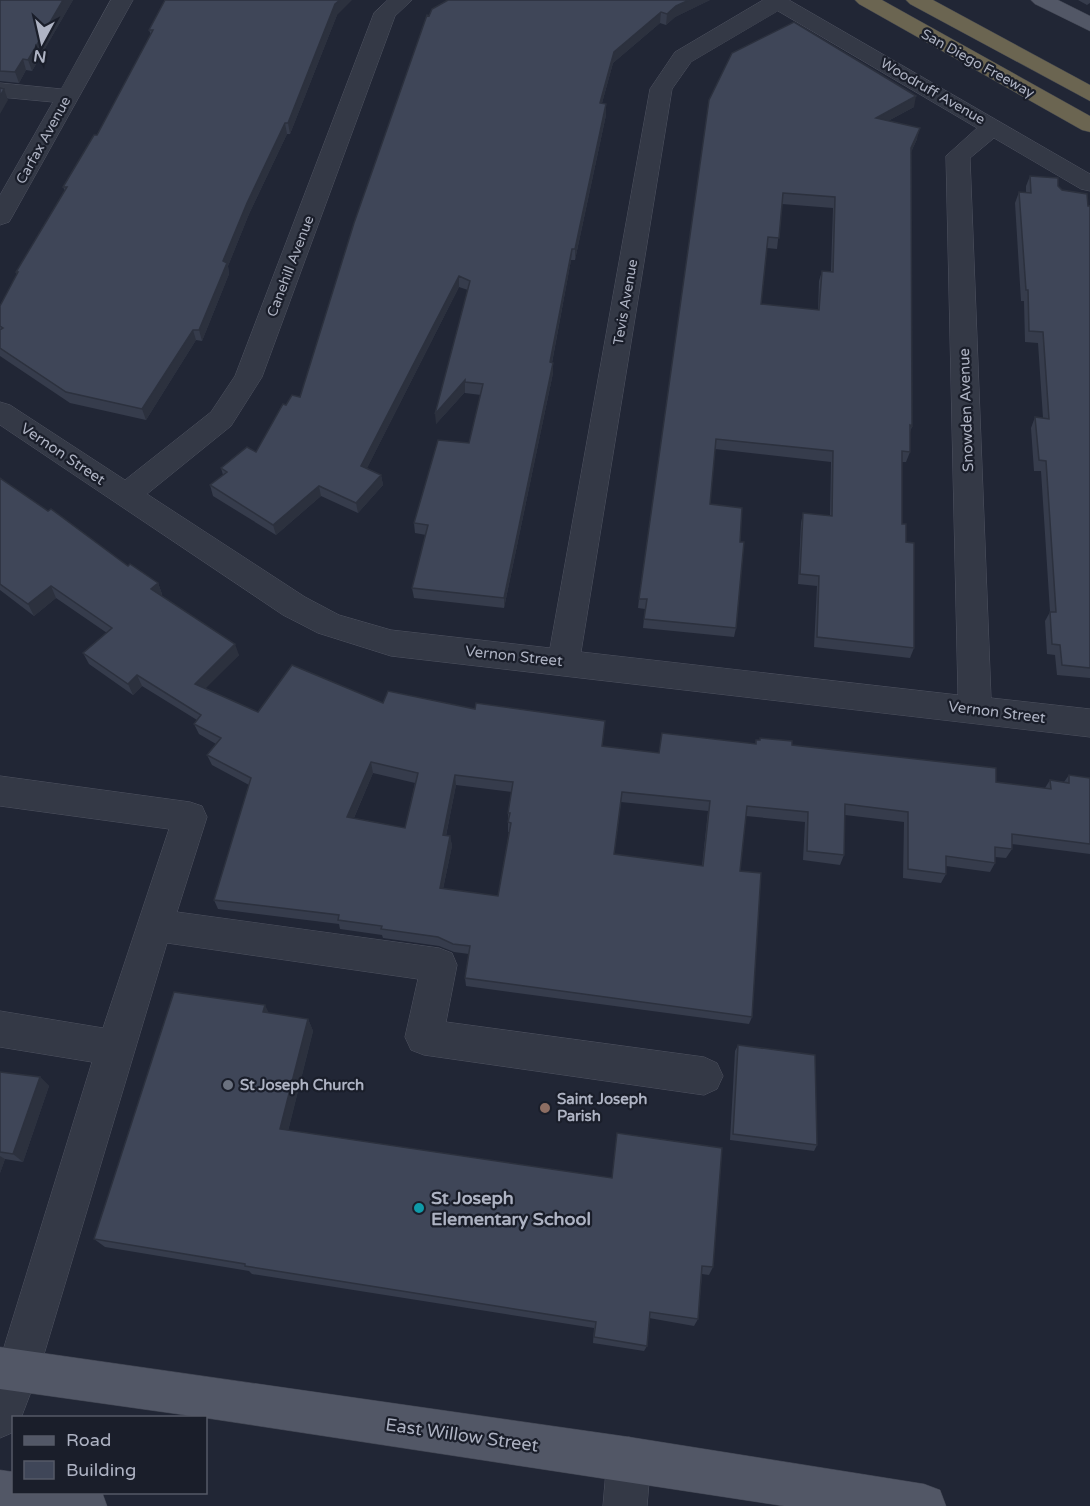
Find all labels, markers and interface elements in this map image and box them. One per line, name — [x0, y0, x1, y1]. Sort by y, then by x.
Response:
north arrow — [12, 12, 72, 72]
street label: San Diego Freeway — [918, 25, 1038, 102]
text: N — [32, 45, 48, 67]
street label: Woodruff Avenue — [877, 55, 988, 128]
street label: Carfax Avenue — [12, 94, 74, 187]
street label: Canehill Avenue — [263, 213, 318, 319]
street label: Tevis Avenue — [610, 258, 641, 346]
street label: Snowden Avenue — [955, 348, 977, 472]
street label: Vernon Street — [17, 419, 109, 489]
street label: Vernon Street — [464, 642, 564, 670]
street label: Vernon Street — [947, 697, 1047, 727]
place label: St Joseph Church — [240, 1076, 364, 1095]
marker: St Joseph Church — [221, 1078, 235, 1092]
place label: Saint Joseph Parish — [557, 1090, 647, 1125]
marker: Saint Joseph Parish — [538, 1101, 552, 1115]
place label: St Joseph Elementary School — [431, 1187, 591, 1230]
marker: St Joseph Elementary School — [412, 1201, 426, 1215]
street label: East Willow Street — [384, 1413, 540, 1457]
legend — [12, 1416, 207, 1494]
text: Road — [66, 1429, 111, 1451]
text: Building — [66, 1459, 136, 1481]

